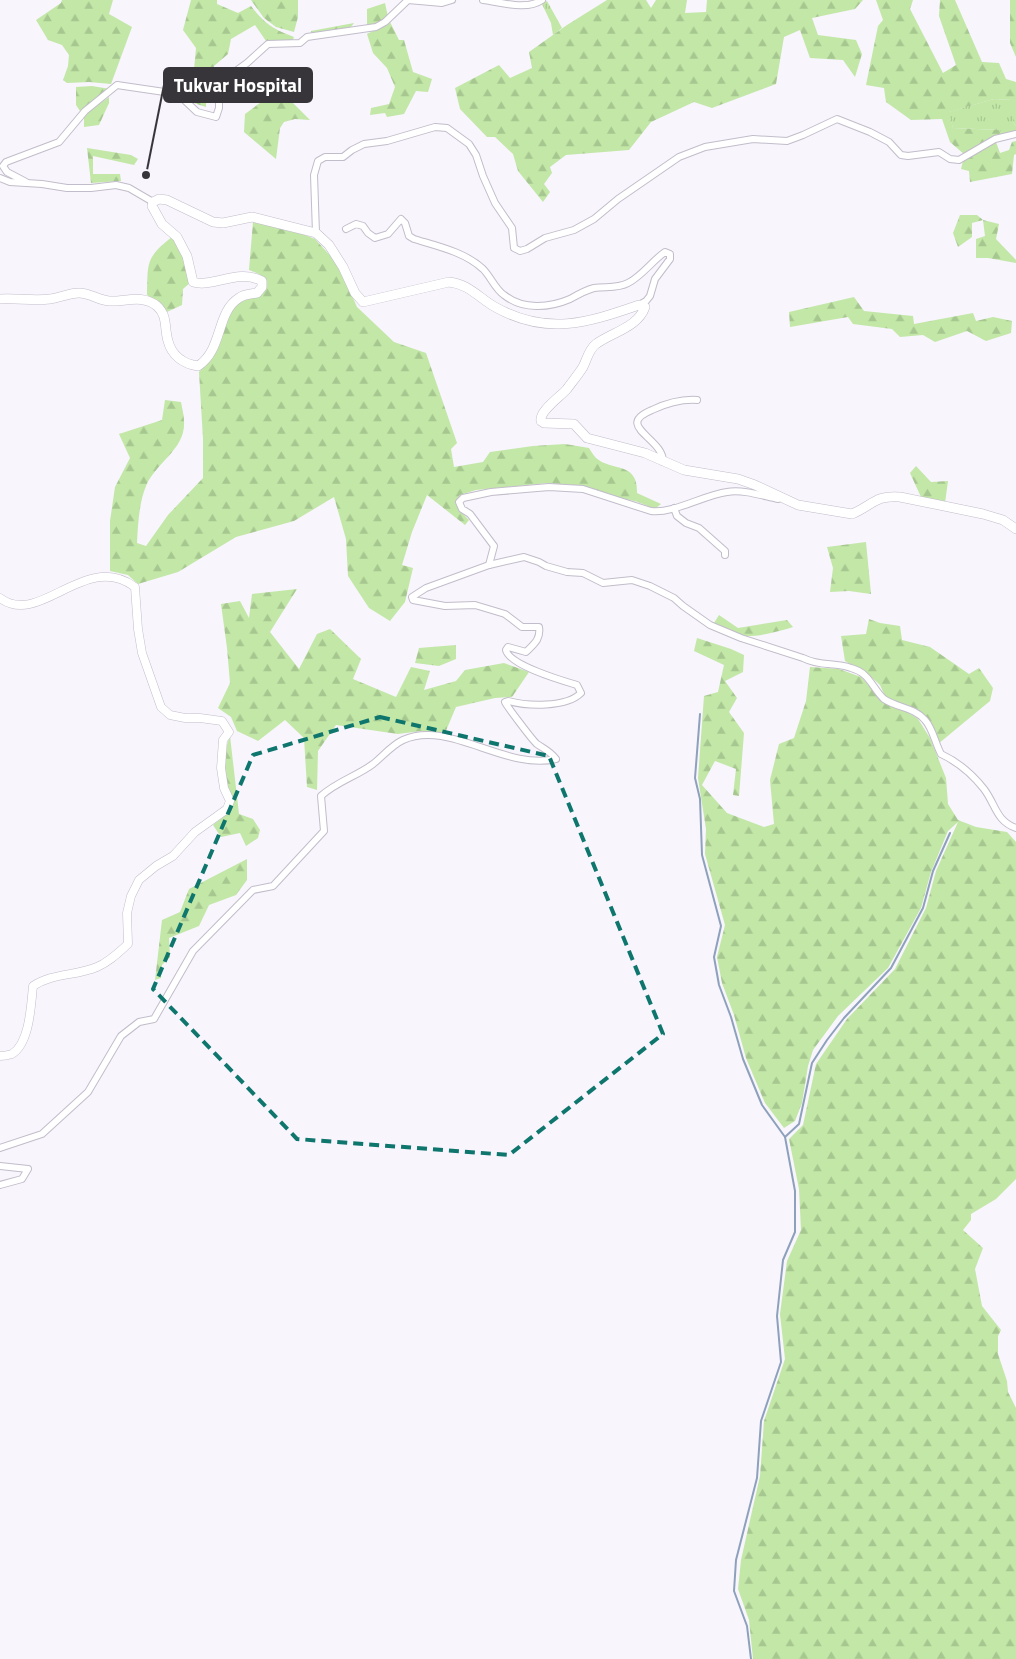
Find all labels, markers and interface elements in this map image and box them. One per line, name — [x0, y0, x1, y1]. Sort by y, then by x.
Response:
callout: Tukvar Hospital — [164, 68, 312, 102]
text: Tukvar Hospital — [174, 70, 302, 99]

